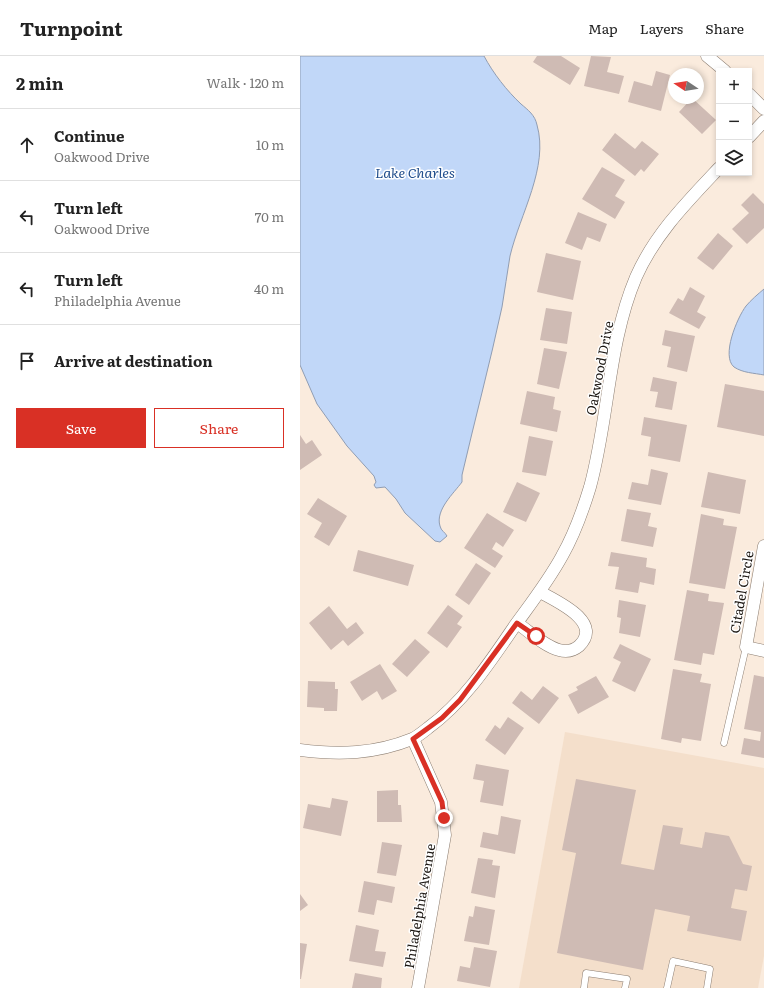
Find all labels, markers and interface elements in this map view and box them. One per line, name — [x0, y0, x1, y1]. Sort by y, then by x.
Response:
text: Turnpoint — [20, 14, 123, 42]
text: Map — [588, 18, 618, 38]
text: Layers — [640, 18, 683, 38]
text: Share — [705, 18, 744, 38]
north arrow — [668, 68, 704, 104]
map controls — [716, 68, 752, 176]
button: + — [716, 68, 752, 104]
text: 2 min — [16, 70, 64, 95]
text: Walk · 120 m — [207, 73, 284, 92]
button: − — [716, 104, 752, 140]
text: Continue — [54, 124, 124, 147]
icon: ahead — [16, 134, 38, 156]
text: 10 m — [256, 135, 284, 154]
button: layers — [716, 140, 752, 176]
text: Oakwood Drive — [54, 147, 150, 166]
water label: Lake Charles — [375, 162, 455, 182]
text: Turn left — [54, 196, 123, 219]
icon: left — [16, 206, 38, 228]
text: 70 m — [255, 207, 284, 226]
text: Oakwood Drive — [54, 219, 150, 238]
text: Turn left — [54, 268, 123, 291]
icon: left — [16, 278, 38, 300]
text: 40 m — [254, 279, 284, 298]
text: Philadelphia Avenue — [54, 291, 181, 310]
street label: Oakwood Drive — [581, 319, 617, 417]
text: Arrive at destination — [54, 349, 213, 372]
icon: arrive — [16, 350, 38, 372]
button: Save — [16, 408, 146, 448]
button: Share — [154, 408, 284, 448]
street label: Citadel Circle — [724, 549, 758, 635]
route start — [527, 627, 545, 645]
route end — [435, 809, 453, 827]
street label: Philadelphia Avenue — [399, 842, 439, 970]

